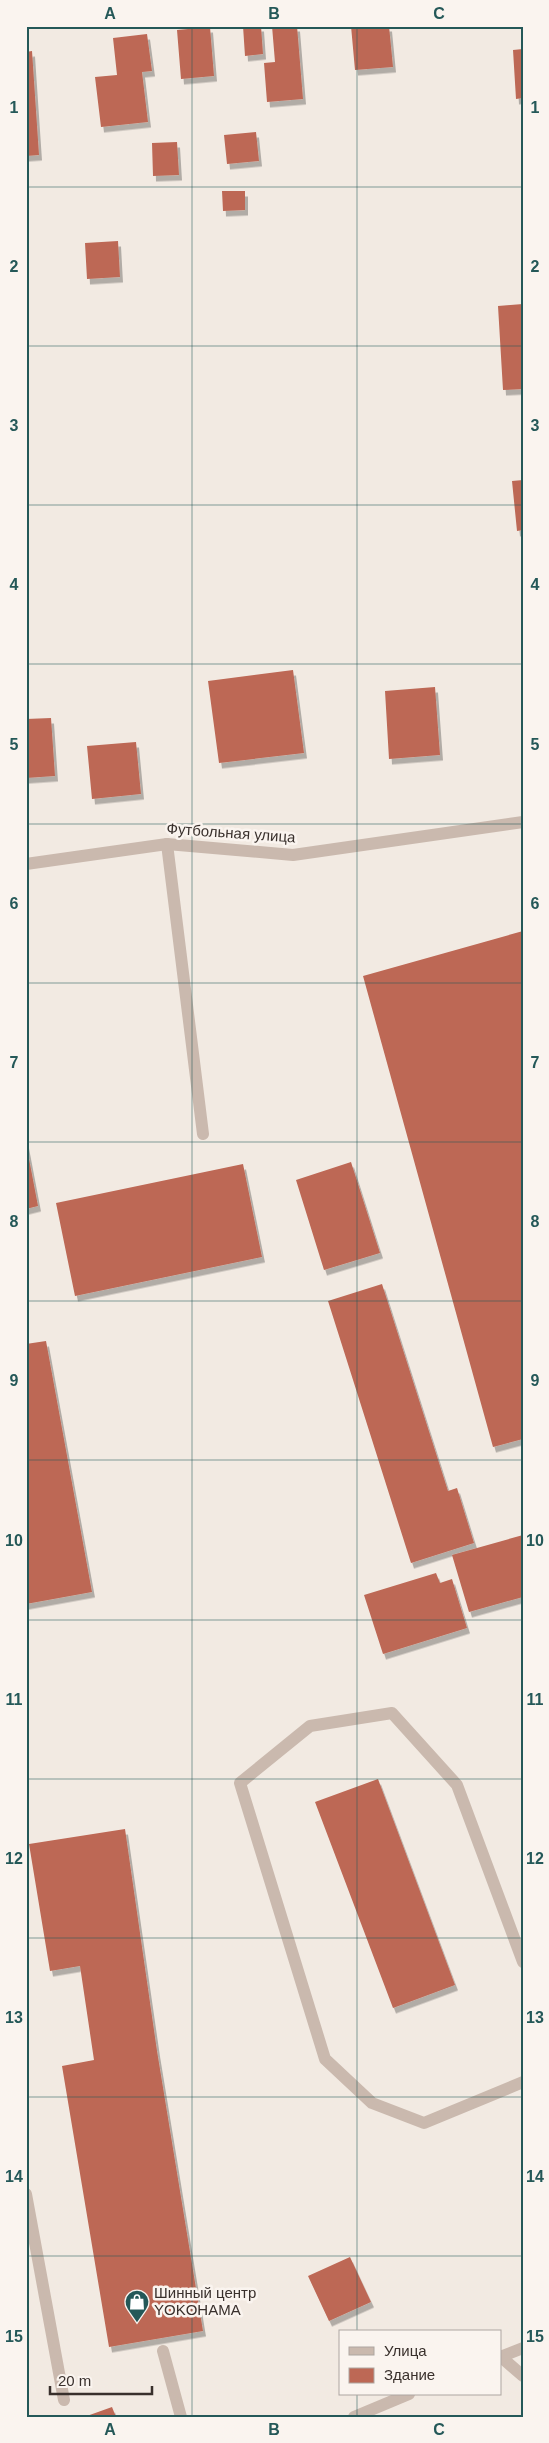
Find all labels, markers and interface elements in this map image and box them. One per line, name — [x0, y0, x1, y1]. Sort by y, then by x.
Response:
text: A — [104, 5, 116, 22]
text: B — [268, 5, 280, 22]
text: C — [433, 5, 445, 22]
text: 1 — [10, 99, 19, 116]
text: 1 — [531, 99, 540, 116]
text: 2 — [10, 258, 19, 275]
text: 2 — [531, 258, 540, 275]
text: 3 — [10, 417, 19, 434]
text: 3 — [531, 417, 540, 434]
text: 4 — [10, 576, 19, 593]
text: 4 — [531, 576, 540, 593]
text: 5 — [10, 736, 19, 753]
text: 5 — [531, 736, 540, 753]
street label: Футбольная улица — [166, 820, 297, 846]
text: 6 — [10, 895, 19, 912]
text: 6 — [531, 895, 540, 912]
text: 7 — [10, 1054, 19, 1071]
text: 7 — [531, 1054, 540, 1071]
text: 8 — [10, 1213, 19, 1230]
text: 8 — [531, 1213, 540, 1230]
text: 9 — [10, 1372, 19, 1389]
text: 9 — [531, 1372, 540, 1389]
text: 10 — [5, 1532, 23, 1549]
text: 10 — [526, 1532, 544, 1549]
text: 11 — [6, 1691, 23, 1708]
text: 11 — [527, 1691, 544, 1708]
text: 12 — [5, 1850, 23, 1867]
text: 12 — [526, 1850, 544, 1867]
text: 13 — [5, 2009, 23, 2026]
text: 13 — [526, 2009, 544, 2026]
text: 14 — [5, 2168, 23, 2185]
text: 14 — [526, 2168, 544, 2185]
place label: Шинный центр YOKOHAMA — [154, 2284, 256, 2318]
shop icon: Шинный центр YOKOHAMA — [124, 2289, 150, 2323]
text: 15 — [5, 2328, 23, 2345]
text: 15 — [526, 2328, 544, 2345]
legend — [339, 2330, 502, 2396]
text: Улица — [384, 2342, 427, 2359]
scale bar — [50, 2363, 152, 2395]
text: Здание — [384, 2366, 435, 2383]
text: 20 m — [58, 2372, 91, 2389]
text: A — [104, 2421, 116, 2438]
text: B — [268, 2421, 280, 2438]
text: C — [433, 2421, 445, 2438]

